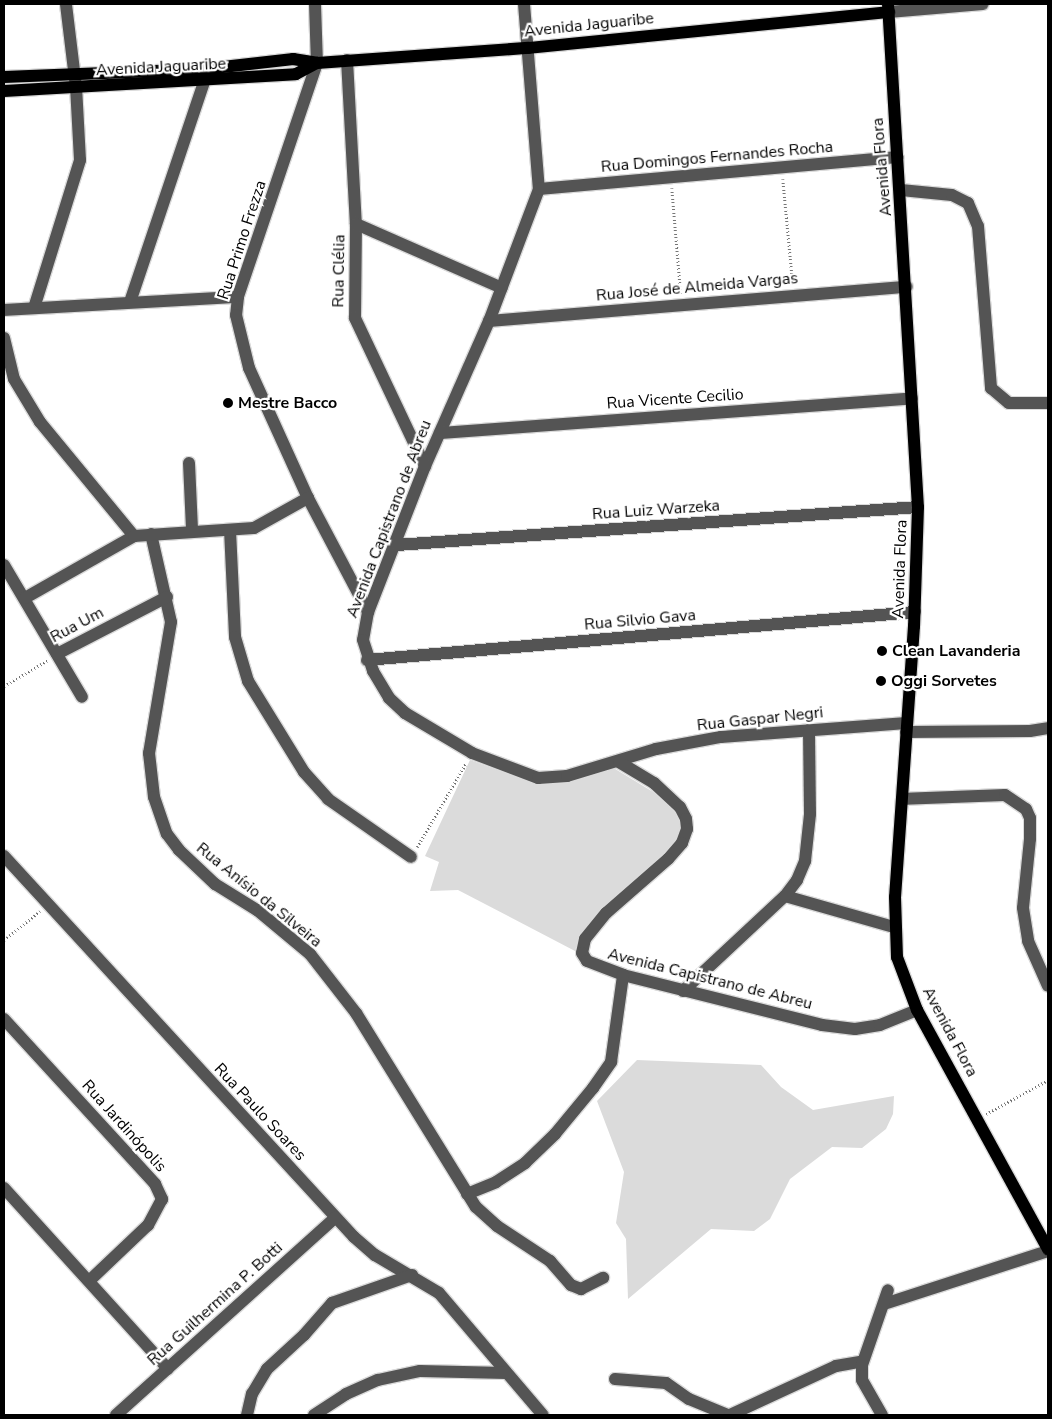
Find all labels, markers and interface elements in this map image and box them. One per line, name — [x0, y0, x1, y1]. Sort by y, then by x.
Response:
street label: Avenida Jaguaribe — [523, 9, 655, 41]
street label: Avenida Jaguaribe — [95, 54, 227, 80]
street label: Avenida Flora — [868, 117, 896, 217]
street label: Rua Domingos Fernandes Rocha — [600, 137, 834, 177]
street label: Rua Primo Frezza — [214, 178, 270, 302]
street label: Rua Clélia — [329, 234, 349, 308]
street label: Rua José de Almeida Vargas — [595, 269, 799, 305]
street label: Rua Vicente Cecilio — [606, 385, 744, 413]
place label: Mestre Bacco — [238, 393, 337, 413]
marker: Mestre Bacco — [222, 397, 234, 409]
street label: Avenida Capistrano de Abreu — [342, 417, 436, 621]
street label: Rua Luiz Warzeka — [591, 496, 721, 524]
street label: Avenida Flora — [889, 519, 911, 619]
street label: Rua Um — [47, 603, 107, 647]
street label: Rua Silvio Gava — [583, 606, 697, 634]
place label: Clean Lavanderia — [892, 641, 1020, 661]
marker: Clean Lavanderia — [876, 645, 888, 657]
place label: Oggi Sorvetes — [891, 671, 997, 691]
marker: Oggi Sorvetes — [875, 675, 887, 687]
street label: Rua Gaspar Negri — [696, 703, 824, 735]
street label: Rua Anísio da Silveira — [192, 839, 326, 951]
street label: Avenida Capistrano de Abreu — [606, 944, 814, 1014]
street label: Avenida Flora — [918, 984, 982, 1080]
street label: Rua Paulo Soares — [210, 1059, 310, 1165]
street label: Rua Jardinópolis — [78, 1076, 170, 1176]
street label: Rua Guilhermina P. Botti — [144, 1238, 286, 1370]

